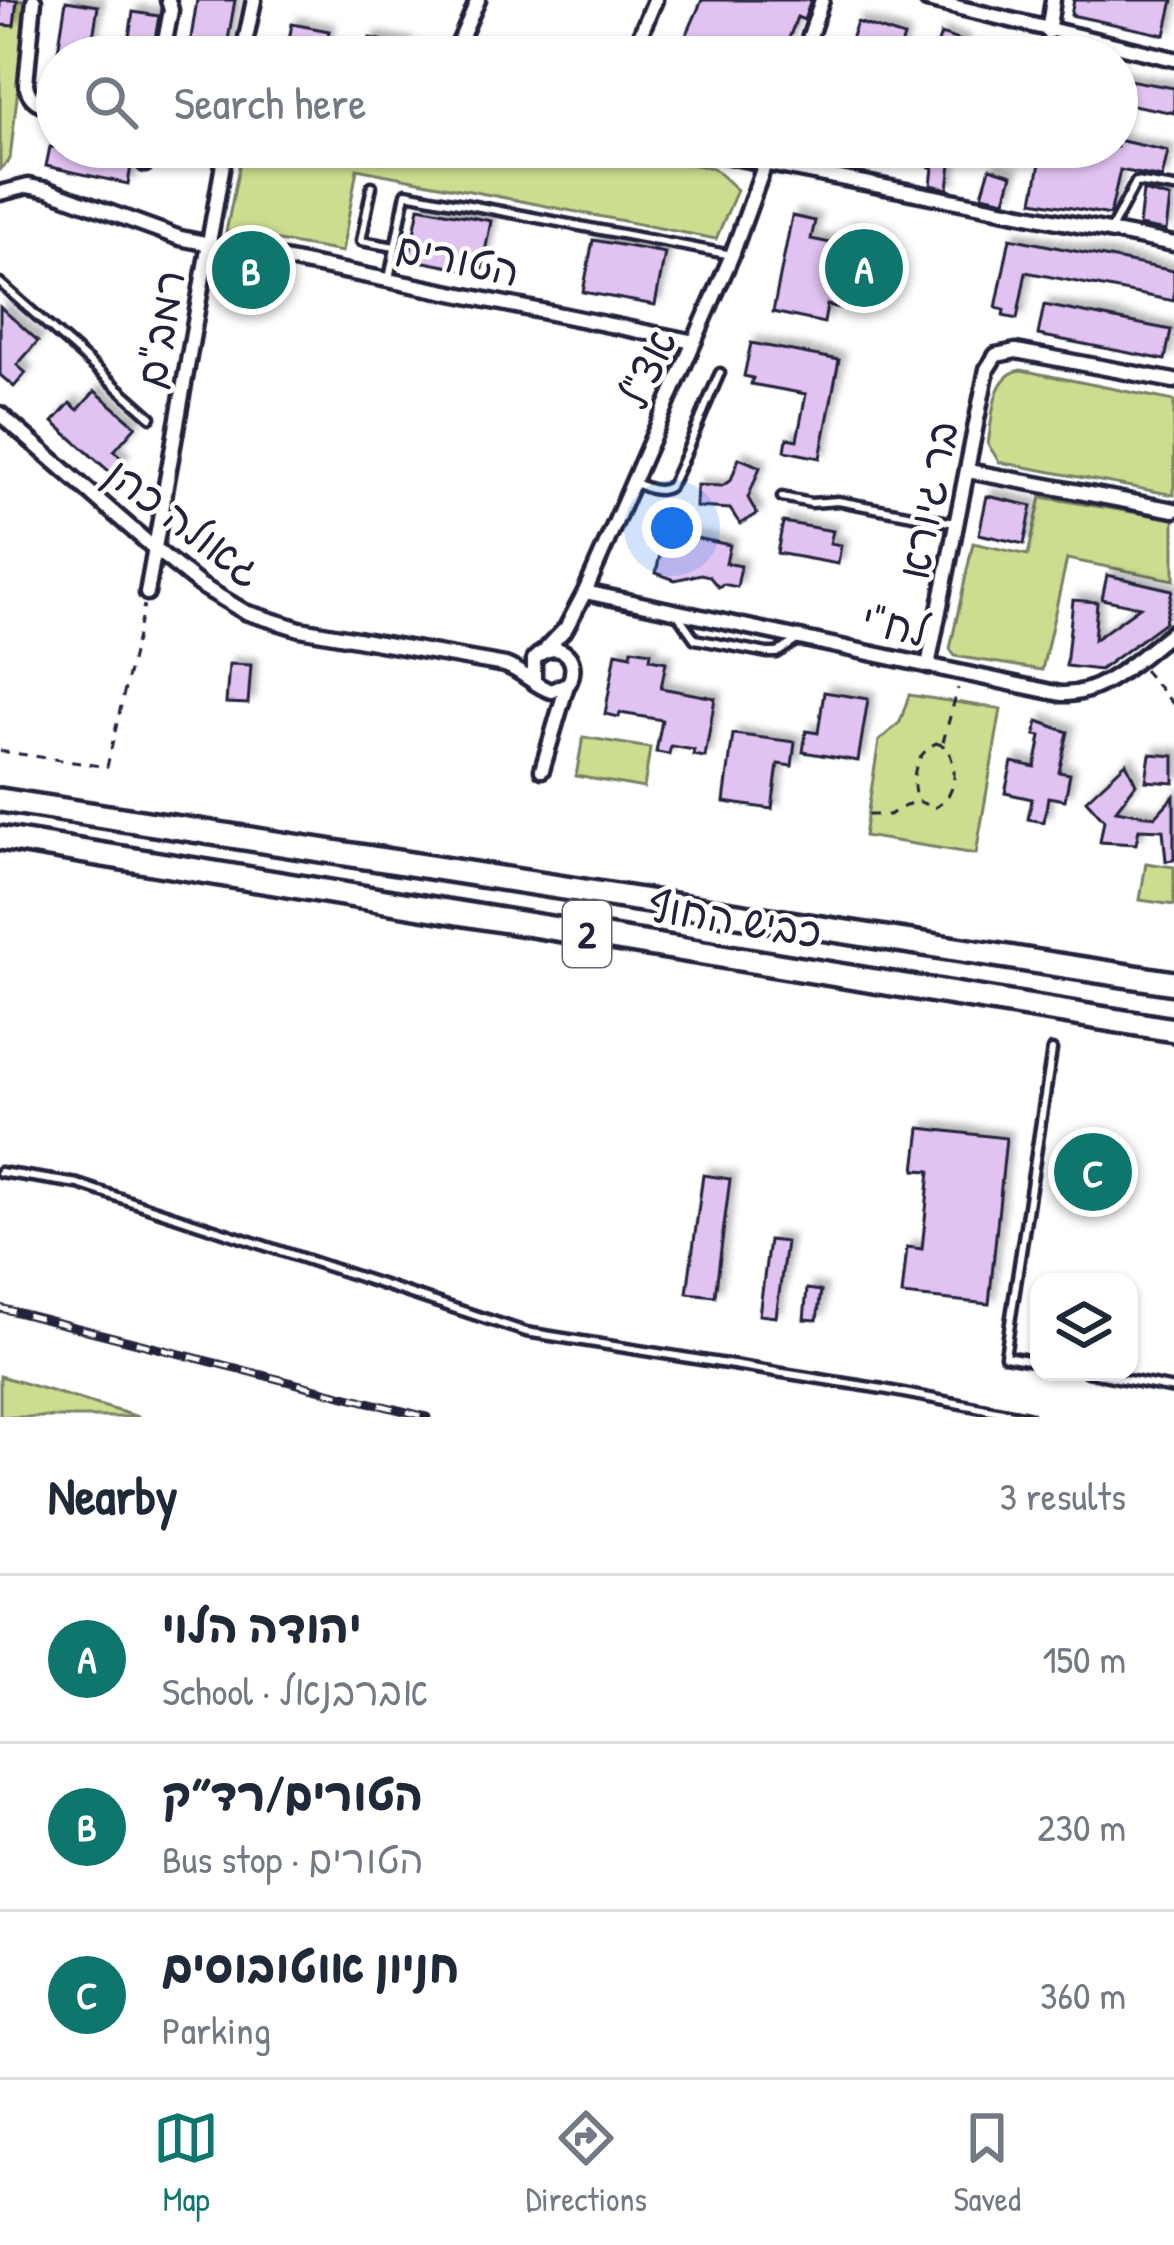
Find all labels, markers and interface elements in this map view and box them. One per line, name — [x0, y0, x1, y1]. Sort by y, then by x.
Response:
search box — [36, 36, 1138, 168]
icon: search — [78, 69, 144, 135]
text: Search here — [174, 72, 366, 133]
street label: הטורים — [391, 218, 525, 299]
pin: A — [825, 223, 903, 313]
pin: B — [212, 225, 290, 315]
street label: רמב"ם — [121, 265, 198, 392]
street label: אצ"ל — [604, 320, 689, 418]
street label: בר גיורא — [884, 416, 971, 584]
street label: גאולה כהן — [94, 444, 275, 599]
your location — [642, 498, 702, 558]
street label: לח"י — [857, 590, 935, 660]
street label: כביש החוף — [644, 877, 826, 960]
road number: 2 — [563, 901, 611, 967]
pin: C — [1054, 1127, 1132, 1217]
map controls — [1030, 1273, 1138, 1381]
button: layers — [1030, 1273, 1138, 1381]
text: Nearby — [48, 1461, 178, 1530]
text: 3 results — [1000, 1469, 1126, 1522]
text: יהודה הלוי — [162, 1595, 361, 1656]
text: A — [77, 1632, 97, 1685]
text: 150 m — [1042, 1632, 1126, 1685]
text: School · אברבנאל — [162, 1664, 428, 1717]
text: הטורים/רד״ק — [162, 1763, 423, 1824]
text: B — [77, 1800, 97, 1853]
text: 230 m — [1037, 1800, 1126, 1853]
text: Bus stop · הטורים — [162, 1832, 424, 1885]
text: חניון אוטובוסים — [162, 1935, 459, 1996]
text: C — [76, 1968, 98, 2021]
text: 360 m — [1040, 1968, 1126, 2021]
text: Parking — [162, 2003, 271, 2056]
tab: Map — [153, 2105, 219, 2221]
tab: Directions — [526, 2105, 647, 2221]
tab: Saved — [953, 2105, 1021, 2221]

